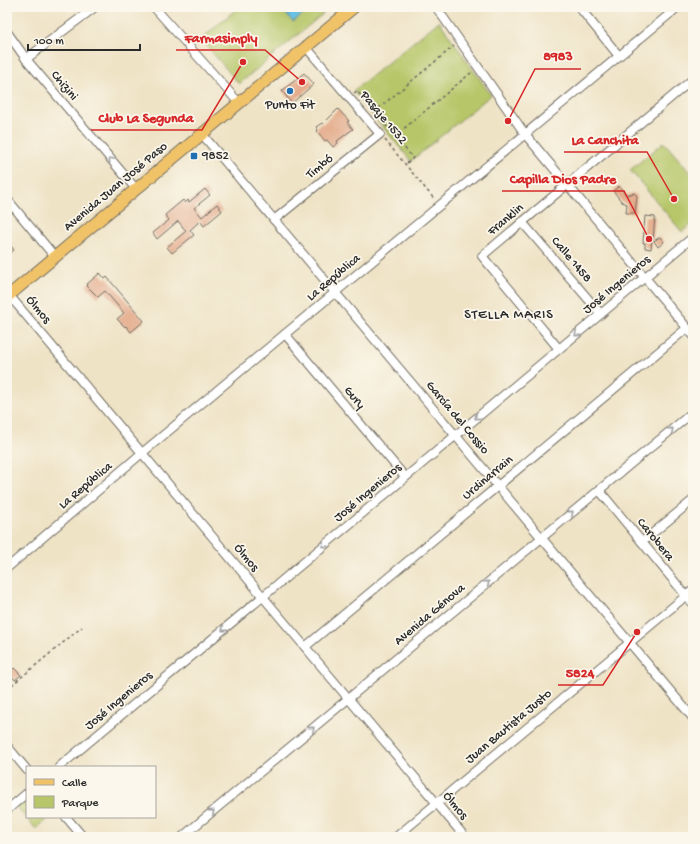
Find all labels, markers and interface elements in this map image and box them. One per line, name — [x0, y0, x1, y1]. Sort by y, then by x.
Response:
callout: Farmasimply — [176, 24, 265, 50]
scale bar — [28, 26, 140, 52]
text: Farmasimply — [184, 31, 257, 48]
text: 100 m — [33, 35, 64, 49]
callout: 8983 — [535, 43, 581, 69]
text: 8983 — [543, 49, 573, 66]
street label: Chizini — [47, 68, 81, 104]
marker: Punto Fit — [285, 86, 295, 96]
street label: Pasaje 1532 — [356, 87, 410, 148]
place label: Punto Fit — [264, 98, 316, 113]
callout: Club La Segunda — [91, 104, 202, 130]
text: Club La Segunda — [97, 111, 195, 128]
callout: La Canchita — [564, 126, 647, 152]
text: La Canchita — [571, 133, 640, 150]
street label: Avenida Juan José Paso — [61, 139, 171, 235]
place label: 9852 — [201, 149, 229, 164]
marker: 9852 — [189, 151, 199, 161]
street label: Timbó — [303, 151, 337, 183]
one-way arrow — [108, 157, 115, 164]
callout: Capilla Dios Padre — [502, 165, 624, 191]
text: Capilla Dios Padre — [509, 172, 617, 189]
street label: Franklin — [484, 200, 528, 240]
street label: Calle 1458 — [548, 234, 594, 286]
street label: La República — [304, 251, 364, 305]
street label: José Ingenieros — [580, 252, 655, 318]
street label: Ólmos — [22, 293, 55, 328]
district label: STELLA MARIS — [464, 307, 554, 324]
one-way arrow — [574, 329, 581, 336]
street label: García del Cossio — [422, 378, 492, 458]
street label: Gury — [340, 383, 368, 413]
one-way arrow — [474, 413, 482, 420]
one-way arrow — [667, 427, 674, 434]
street label: Urdinarrain — [460, 452, 517, 503]
street label: La República — [56, 459, 116, 513]
street label: José Ingenieros — [331, 460, 406, 526]
one-way arrow — [567, 510, 574, 517]
street label: Carobera — [633, 515, 677, 565]
street label: Ólmos — [230, 541, 263, 576]
one-way arrow — [321, 541, 328, 548]
street label: Avenida Génova — [392, 581, 469, 649]
one-way arrow — [482, 581, 490, 588]
one-way arrow — [221, 624, 228, 631]
callout: 5824 — [558, 659, 603, 685]
text: 5824 — [566, 666, 595, 683]
street label: José Ingenieros — [82, 668, 157, 734]
street label: Juan Bautista Justo — [463, 686, 555, 767]
one-way arrow — [307, 726, 315, 733]
legend — [26, 766, 156, 818]
text: Calle — [62, 777, 87, 791]
street label: Ólmos — [439, 789, 472, 824]
text: Parque — [61, 797, 99, 811]
one-way arrow — [207, 810, 215, 817]

